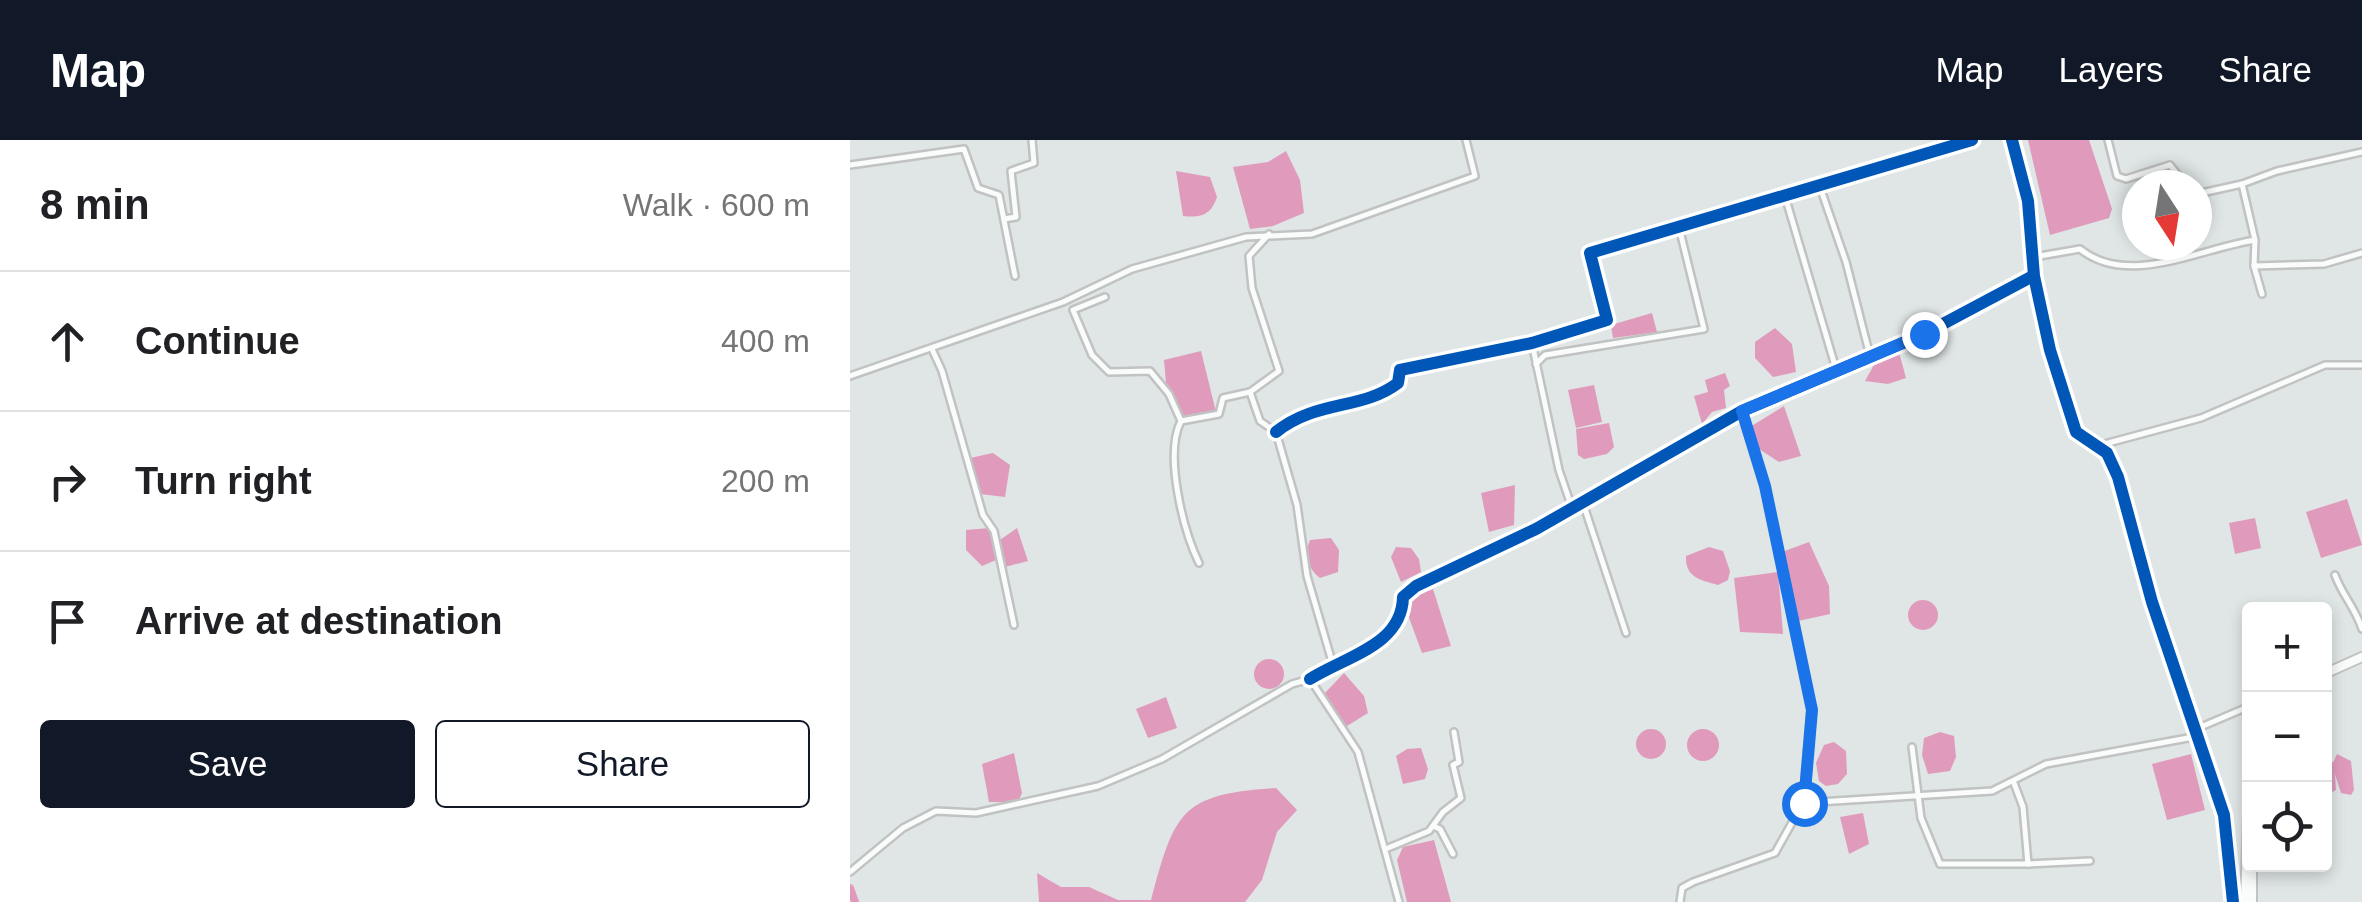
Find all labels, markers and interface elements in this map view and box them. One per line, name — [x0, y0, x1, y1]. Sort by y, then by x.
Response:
text: Map — [50, 44, 146, 97]
text: Map — [1935, 50, 2004, 89]
text: Layers — [2059, 50, 2164, 89]
text: Share — [2219, 50, 2312, 89]
north arrow — [2122, 170, 2212, 260]
text: 8 min — [40, 181, 150, 228]
text: Walk · 600 m — [623, 187, 810, 223]
route end — [1902, 312, 1948, 358]
icon: ahead — [40, 314, 95, 369]
text: Continue — [135, 320, 300, 362]
text: 400 m — [721, 323, 810, 359]
icon: right — [40, 454, 95, 509]
text: Turn right — [135, 460, 312, 502]
text: 200 m — [721, 463, 810, 499]
icon: arrive — [40, 594, 95, 649]
text: Arrive at destination — [135, 600, 502, 642]
map controls — [2242, 602, 2332, 872]
button: + — [2242, 602, 2332, 692]
button: − — [2242, 692, 2332, 782]
button: Save — [40, 720, 415, 808]
button: Share — [435, 720, 810, 808]
route start — [1782, 781, 1828, 827]
button: locate — [2242, 782, 2332, 872]

